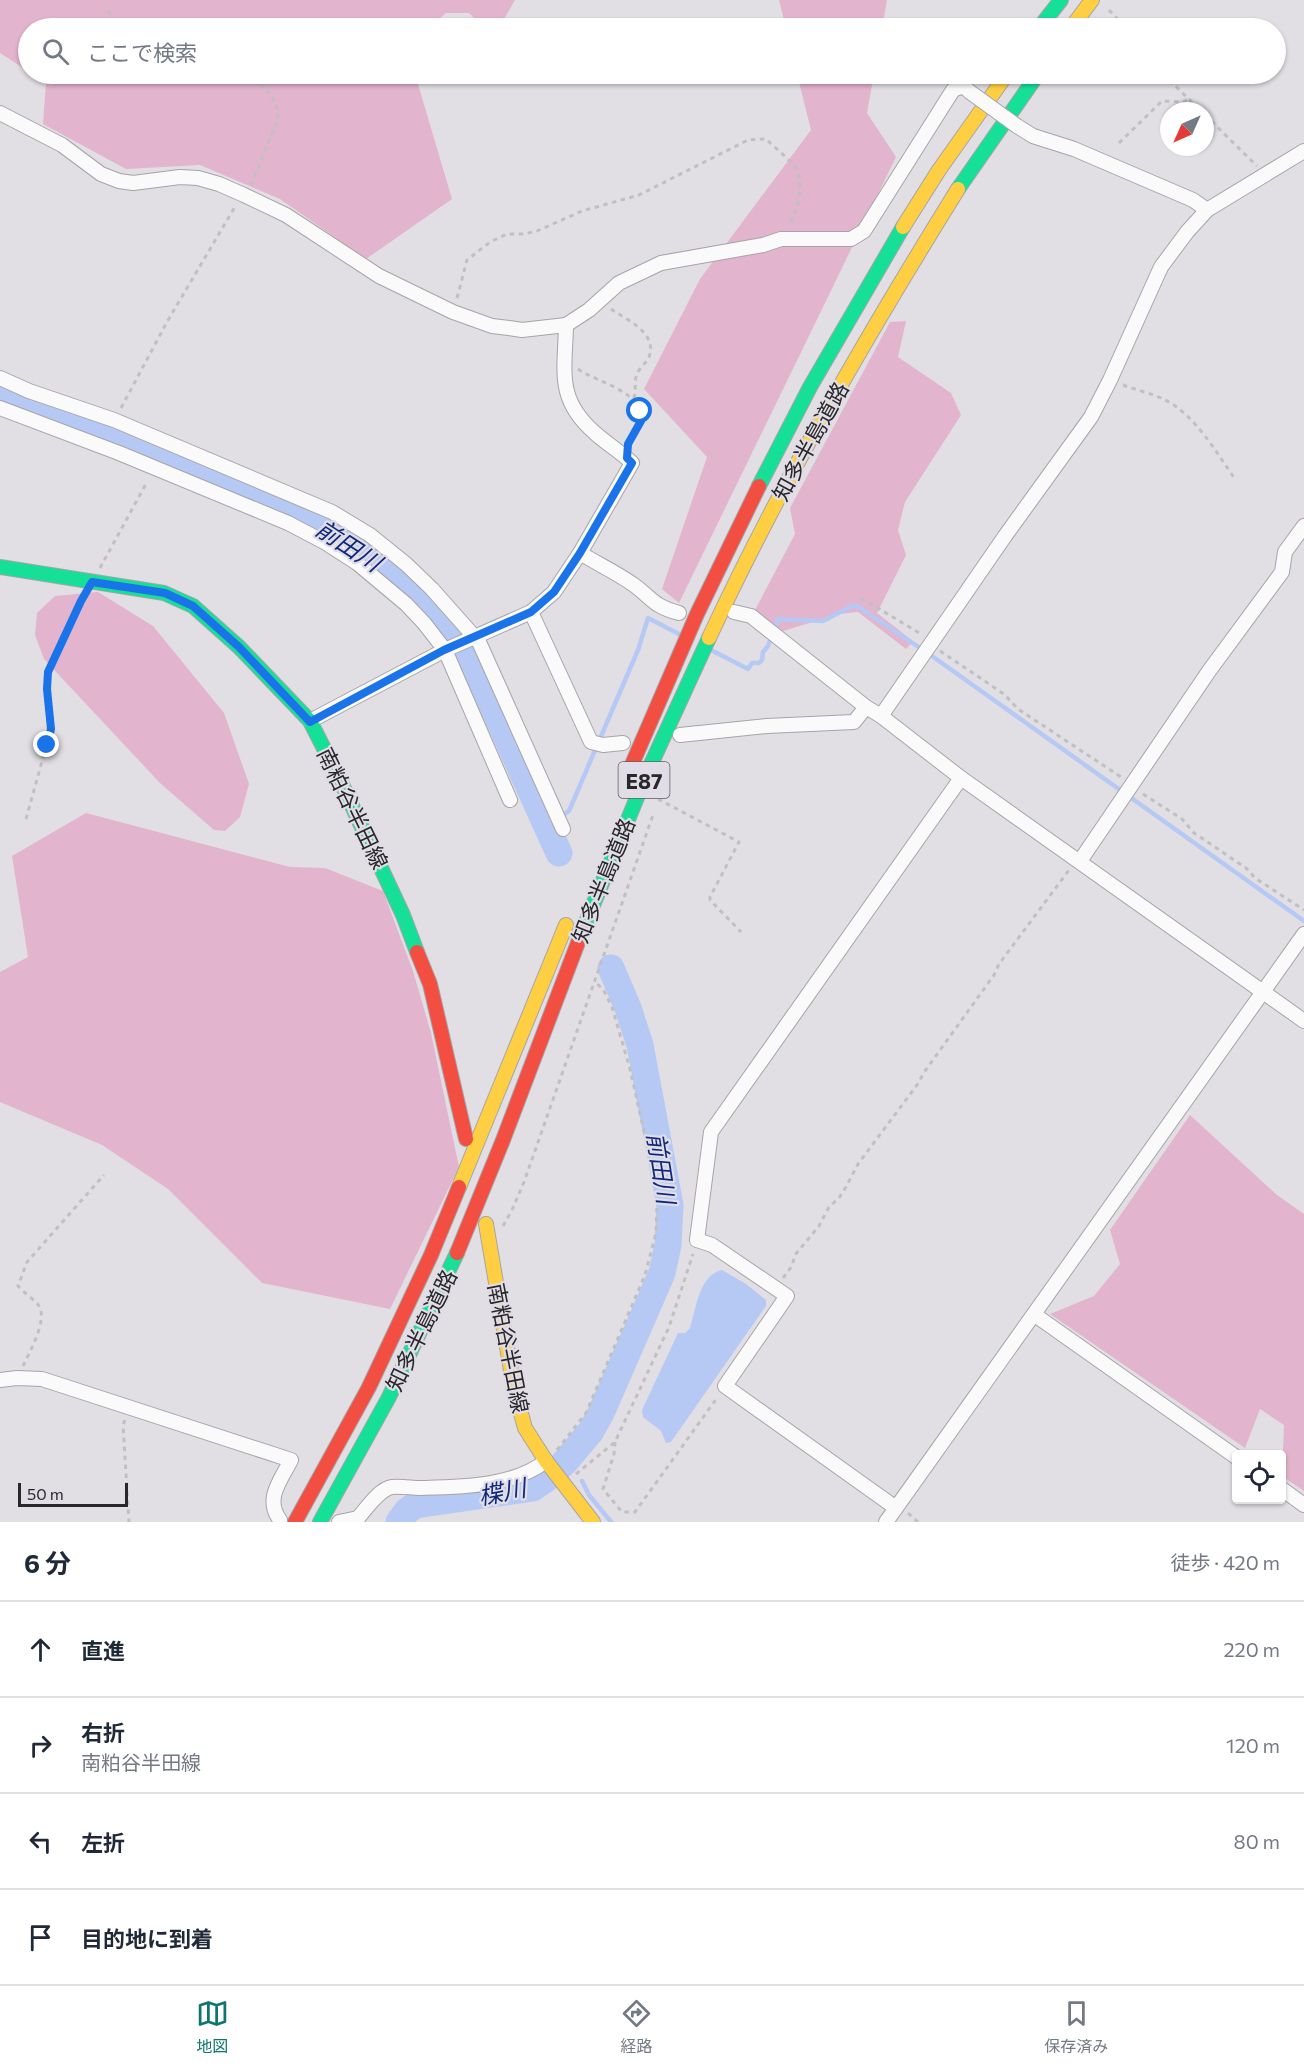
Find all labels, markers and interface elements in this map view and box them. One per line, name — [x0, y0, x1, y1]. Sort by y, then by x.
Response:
search box — [18, 18, 1286, 84]
icon: search — [39, 35, 72, 68]
text: ここで検索 — [87, 39, 197, 66]
north arrow — [1160, 102, 1214, 156]
street label: 知多半島道路 — [766, 377, 854, 505]
route start — [626, 397, 652, 423]
water label: 前田川 — [311, 513, 390, 578]
route end — [33, 731, 59, 757]
street label: 南粕谷半田線 — [312, 743, 394, 873]
road number: E87 — [618, 762, 670, 798]
street label: 知多半島道路 — [566, 814, 640, 946]
water label: 前田川 — [642, 1130, 682, 1209]
street label: 知多半島道路 — [380, 1265, 462, 1395]
street label: 南粕谷半田線 — [483, 1281, 535, 1415]
map controls — [1232, 1450, 1286, 1504]
button: locate — [1232, 1450, 1286, 1504]
water label: 楪川 — [476, 1472, 531, 1510]
scale bar — [18, 1480, 128, 1508]
text: 50 m — [27, 1484, 64, 1503]
text: 6 分 — [24, 1547, 71, 1578]
text: 徒歩 · 420 m — [1171, 1550, 1280, 1574]
icon: ahead — [24, 1633, 57, 1666]
text: 直進 — [81, 1637, 125, 1664]
text: 220 m — [1224, 1637, 1280, 1661]
text: 右折 — [81, 1719, 125, 1746]
icon: right — [24, 1729, 57, 1762]
text: 120 m — [1226, 1733, 1280, 1757]
text: 南粕谷半田線 — [81, 1750, 201, 1774]
icon: left — [24, 1825, 57, 1858]
text: 左折 — [81, 1829, 125, 1856]
text: 80 m — [1234, 1829, 1280, 1853]
icon: arrive — [24, 1921, 57, 1954]
text: 目的地に到着 — [81, 1925, 213, 1952]
tab: 地図 — [196, 1997, 229, 2057]
tab: 経路 — [620, 1997, 653, 2057]
tab: 保存済み — [1044, 1997, 1108, 2057]

